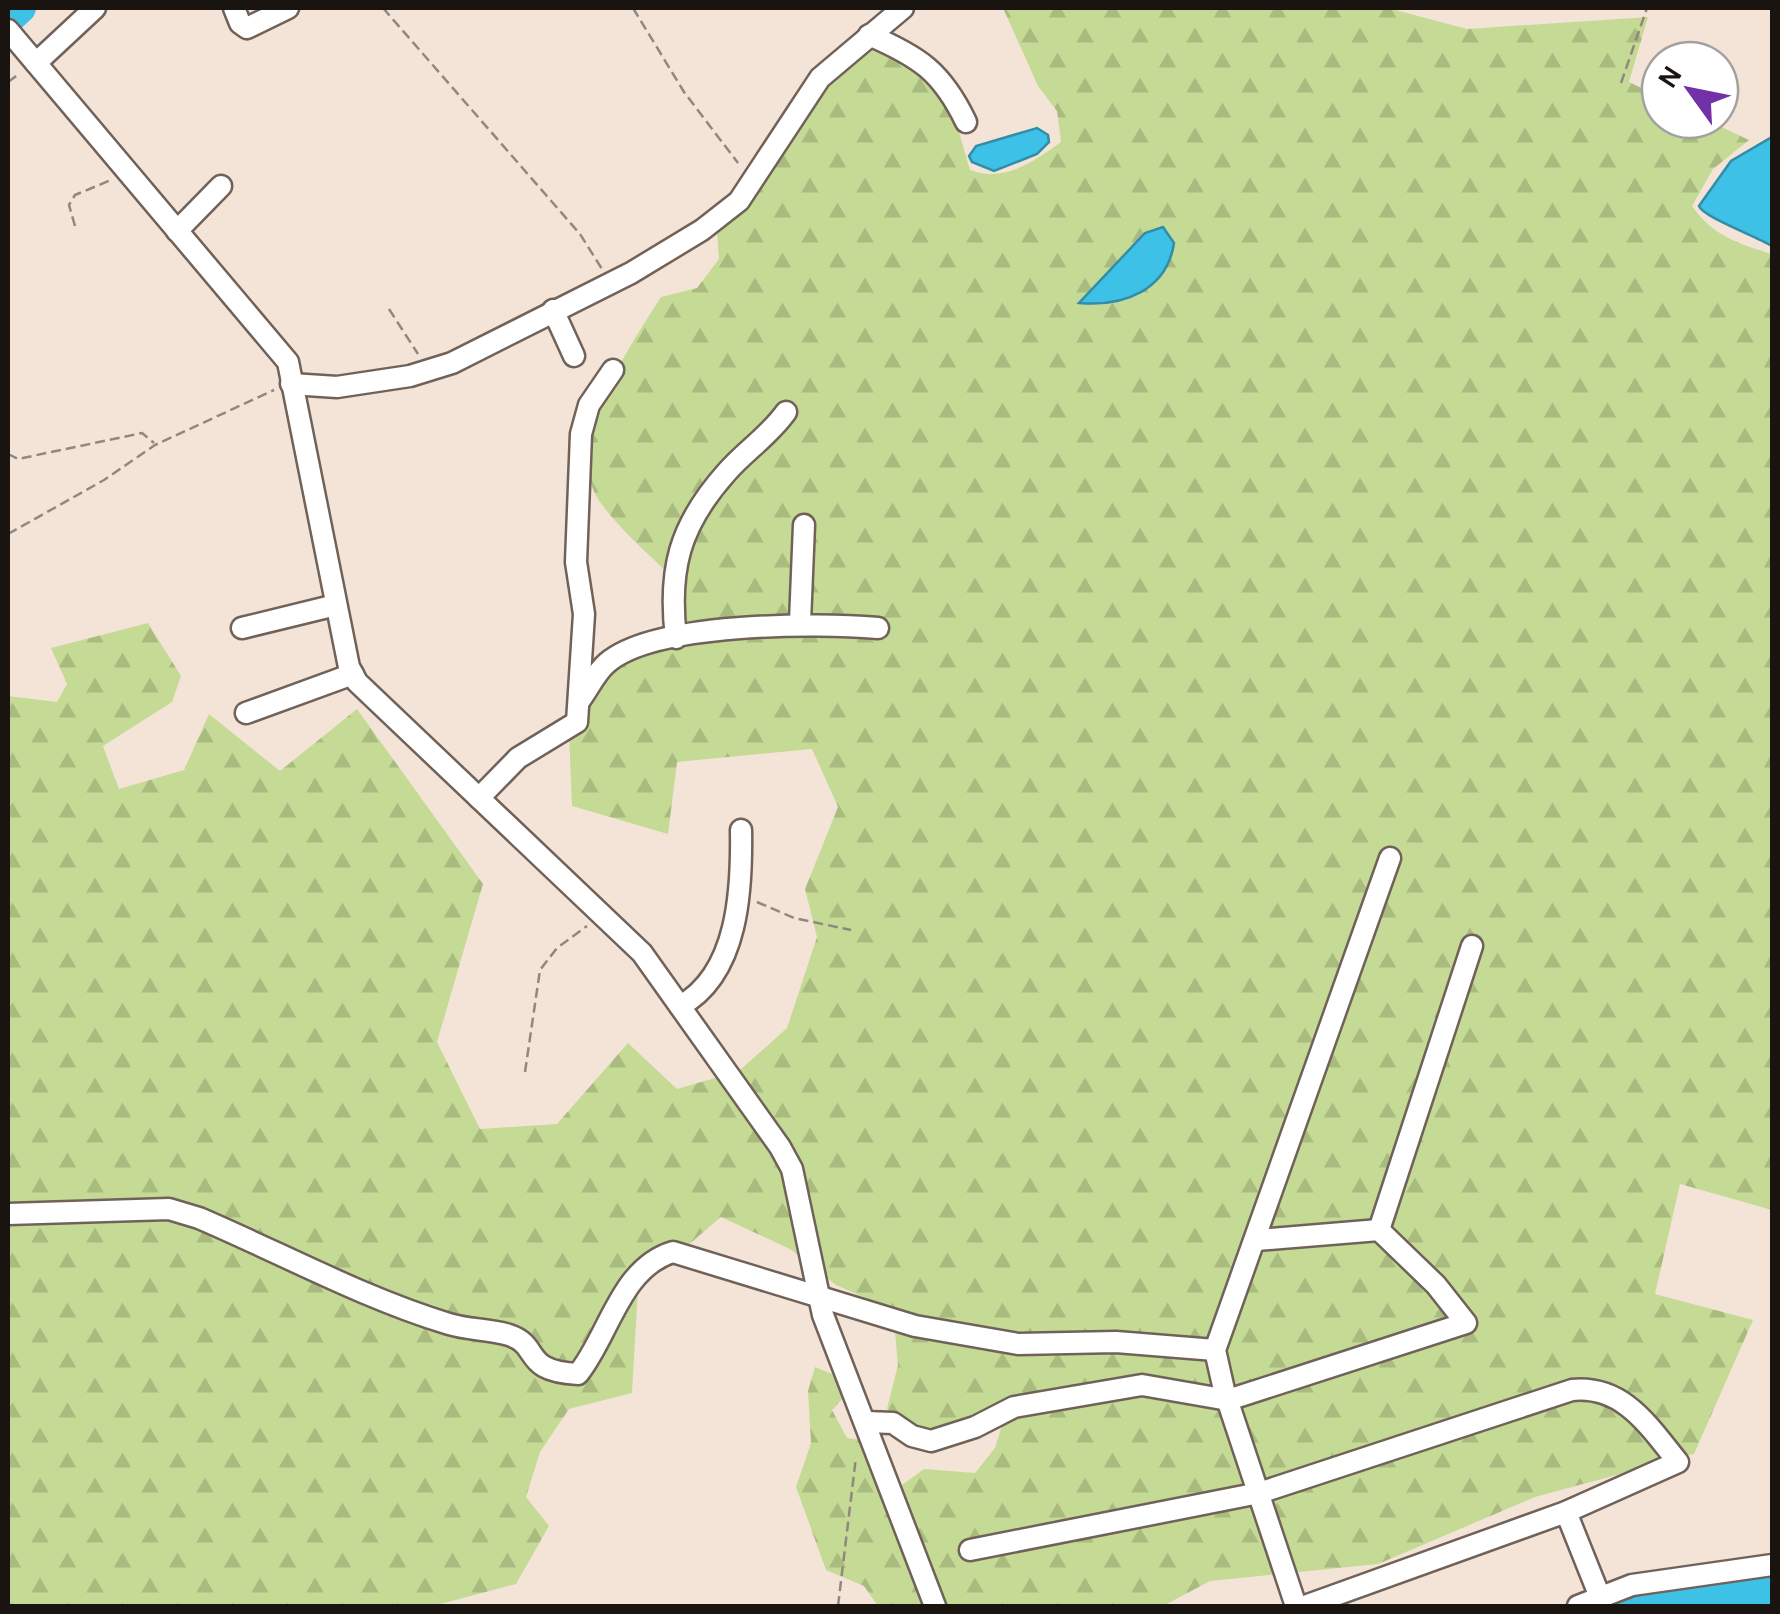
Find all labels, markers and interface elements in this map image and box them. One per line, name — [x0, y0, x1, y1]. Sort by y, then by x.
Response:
north arrow — [1640, 40, 1740, 140]
text: N — [1650, 59, 1689, 94]

